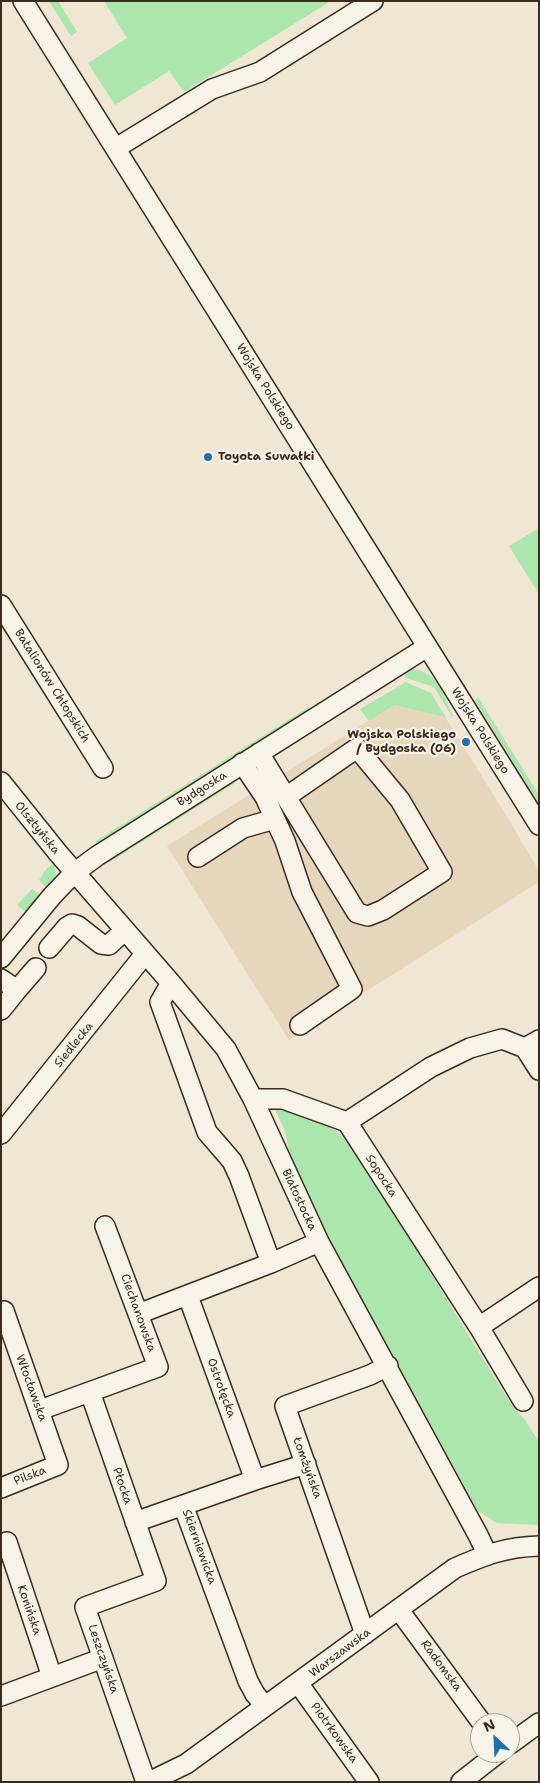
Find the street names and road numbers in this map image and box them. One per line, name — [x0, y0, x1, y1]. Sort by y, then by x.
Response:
street label: Wojska Polskiego — [233, 341, 297, 433]
street label: Batalionów Chłopskich — [11, 627, 93, 745]
street label: Wojska Polskiego — [448, 685, 512, 777]
street label: Bydgoska — [175, 768, 229, 810]
street label: Olsztyńska — [11, 799, 63, 857]
street label: Siedlecka — [51, 1019, 97, 1071]
street label: Sopocka — [362, 1152, 400, 1200]
street label: Białostocka — [278, 1167, 320, 1233]
street label: Ciechanowska — [117, 1272, 159, 1354]
street label: Włocławska — [12, 1353, 50, 1423]
street label: Ostrołęcka — [204, 1356, 238, 1420]
street label: Łomżyńska — [289, 1435, 325, 1501]
street label: Pilska — [12, 1463, 48, 1489]
street label: Płocka — [109, 1466, 135, 1506]
street label: Skierniewicka — [179, 1508, 219, 1586]
street label: Konińska — [14, 1583, 44, 1637]
street label: Leszczyńska — [84, 1623, 122, 1695]
street label: Warszawska — [306, 1625, 374, 1681]
street label: Radomska — [418, 1637, 464, 1695]
street label: Piotrkowska — [307, 1700, 361, 1766]

